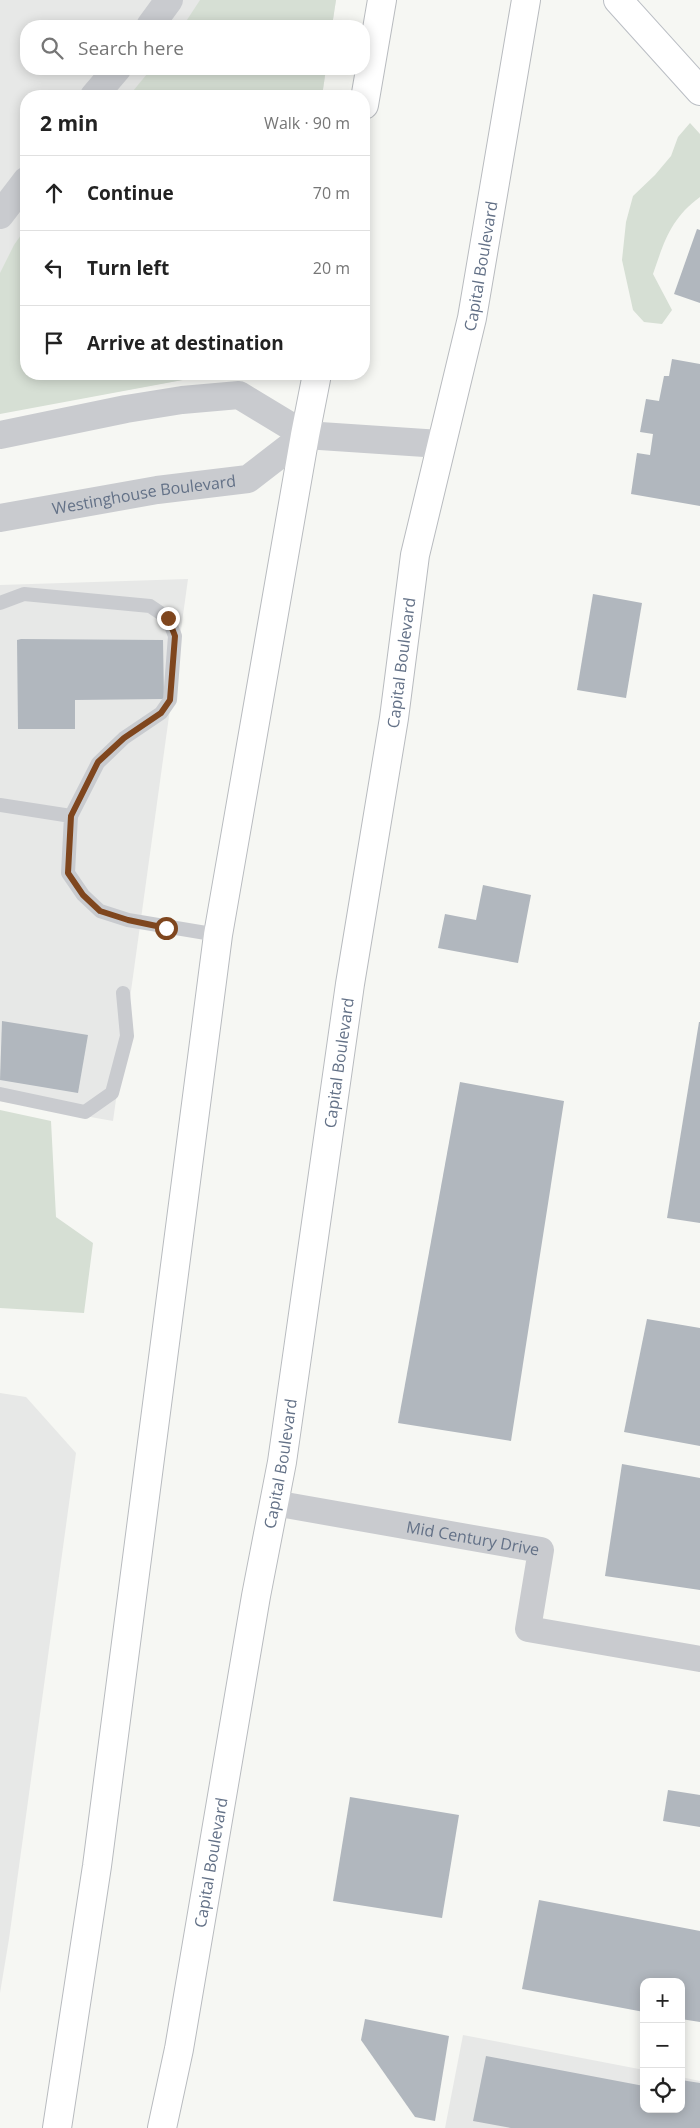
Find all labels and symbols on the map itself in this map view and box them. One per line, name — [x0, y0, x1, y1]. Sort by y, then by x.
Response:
street label: Capital Boulevard — [458, 199, 503, 333]
street label: Westinghouse Boulevard — [50, 470, 237, 519]
street label: Capital Boulevard — [382, 596, 420, 730]
route end — [157, 607, 180, 630]
route start — [155, 917, 178, 940]
street label: Capital Boulevard — [319, 996, 359, 1130]
street label: Capital Boulevard — [258, 1397, 302, 1530]
street label: Mid Century Drive — [405, 1516, 541, 1561]
street label: Capital Boulevard — [189, 1796, 233, 1929]

